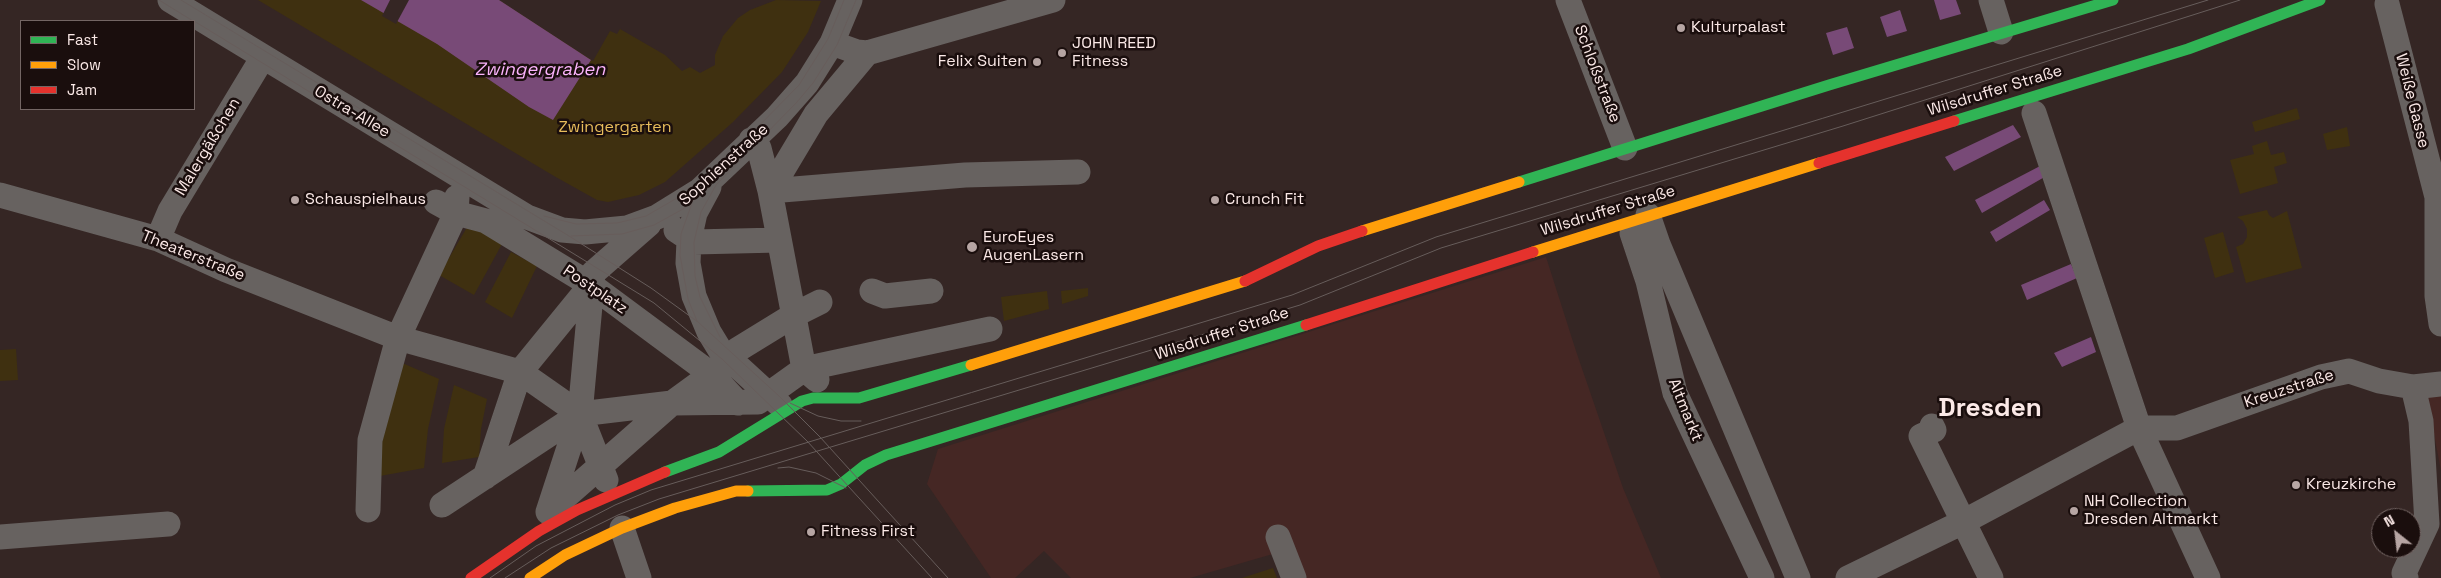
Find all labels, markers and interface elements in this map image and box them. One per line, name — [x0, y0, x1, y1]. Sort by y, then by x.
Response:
place label: Kulturpalast — [1691, 18, 1786, 38]
legend — [20, 20, 195, 110]
street label: Schloßstraße — [1570, 22, 1624, 126]
marker: Kulturpalast — [1675, 22, 1687, 34]
text: Fast — [67, 30, 98, 49]
place label: JOHN REED Fitness — [1072, 34, 1156, 72]
marker: JOHN REED Fitness — [1056, 47, 1068, 59]
place label: Felix Suiten — [938, 52, 1027, 72]
street label: Weiße Gasse — [2391, 52, 2433, 150]
text: Slow — [67, 55, 101, 74]
marker: Felix Suiten — [1031, 56, 1043, 68]
water label: Zwingergraben — [475, 59, 605, 81]
street label: Wilsdruffer Straße — [1925, 61, 2065, 121]
text: Jam — [67, 80, 97, 99]
street label: Ostra-Allee — [311, 82, 393, 142]
street label: Malergäßchen — [171, 95, 245, 199]
park label: Zwingergarten — [559, 118, 671, 138]
street label: Sophienstraße — [676, 120, 772, 210]
street label: Wilsdruffer Straße — [1538, 181, 1678, 241]
place label: Schauspielhaus — [305, 190, 426, 210]
place label: Crunch Fit — [1225, 190, 1304, 210]
marker: Schauspielhaus — [289, 194, 301, 206]
marker: Crunch Fit — [1209, 194, 1221, 206]
street label: Theaterstraße — [138, 227, 248, 285]
place label: EuroEyes AugenLasern — [983, 228, 1084, 266]
marker: EuroEyes AugenLasern — [965, 240, 979, 254]
street label: Postplatz — [559, 262, 631, 318]
street label: Wilsdruffer Straße — [1153, 303, 1291, 365]
street label: Kreuzstraße — [2242, 365, 2336, 413]
street label: Altmarkt — [1664, 376, 1706, 444]
district label: Dresden — [1938, 393, 2042, 425]
place label: Kreuzkirche — [2306, 475, 2396, 495]
marker: Kreuzkirche — [2290, 479, 2302, 491]
place label: NH Collection Dresden Altmarkt — [2084, 492, 2218, 530]
marker: NH Collection Dresden Altmarkt — [2068, 505, 2080, 517]
north arrow — [2371, 508, 2421, 558]
text: N — [2381, 511, 2398, 531]
place label: Fitness First — [821, 522, 915, 542]
marker: Fitness First — [805, 526, 817, 538]

